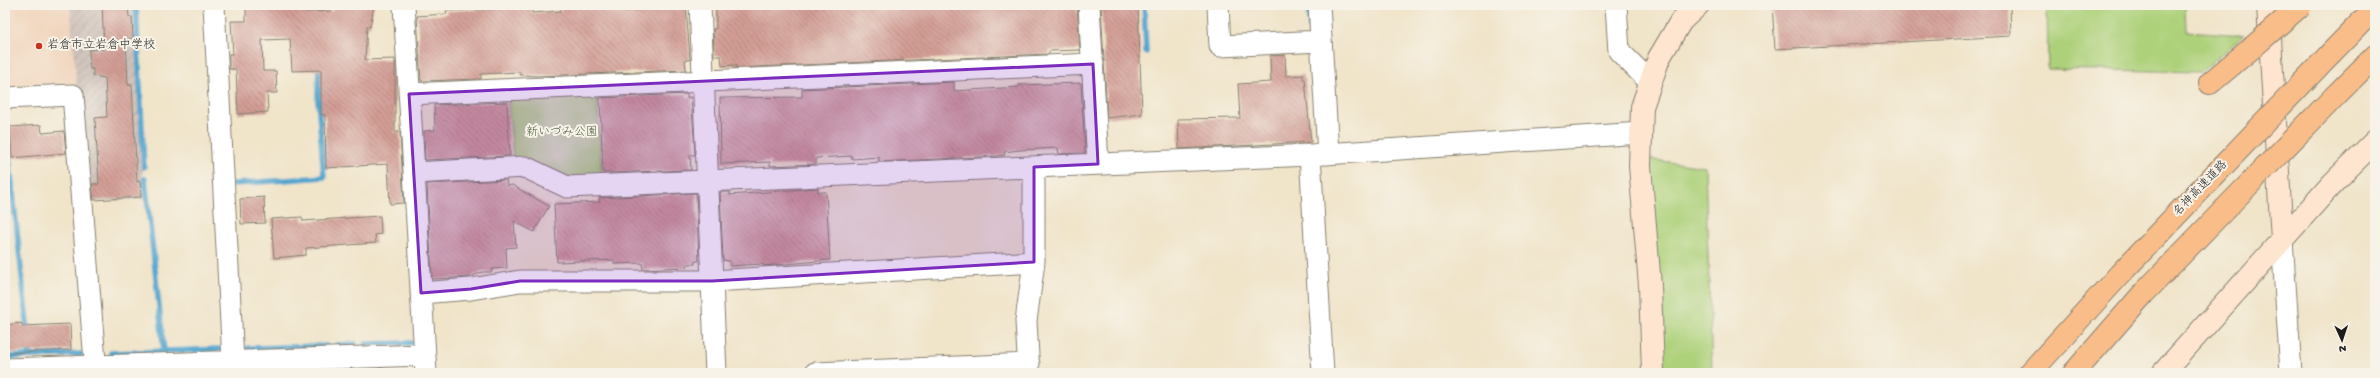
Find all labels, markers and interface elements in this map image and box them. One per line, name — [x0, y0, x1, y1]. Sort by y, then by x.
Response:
place label: 岩倉市立岩倉中学校 — [47, 38, 155, 53]
marker: 岩倉市立岩倉中学校 — [34, 41, 44, 51]
park label: 新いづみ公園 — [526, 125, 598, 140]
street label: 名神高速道路 — [2170, 158, 2231, 220]
north arrow — [2322, 320, 2362, 360]
text: N — [2339, 342, 2346, 354]

